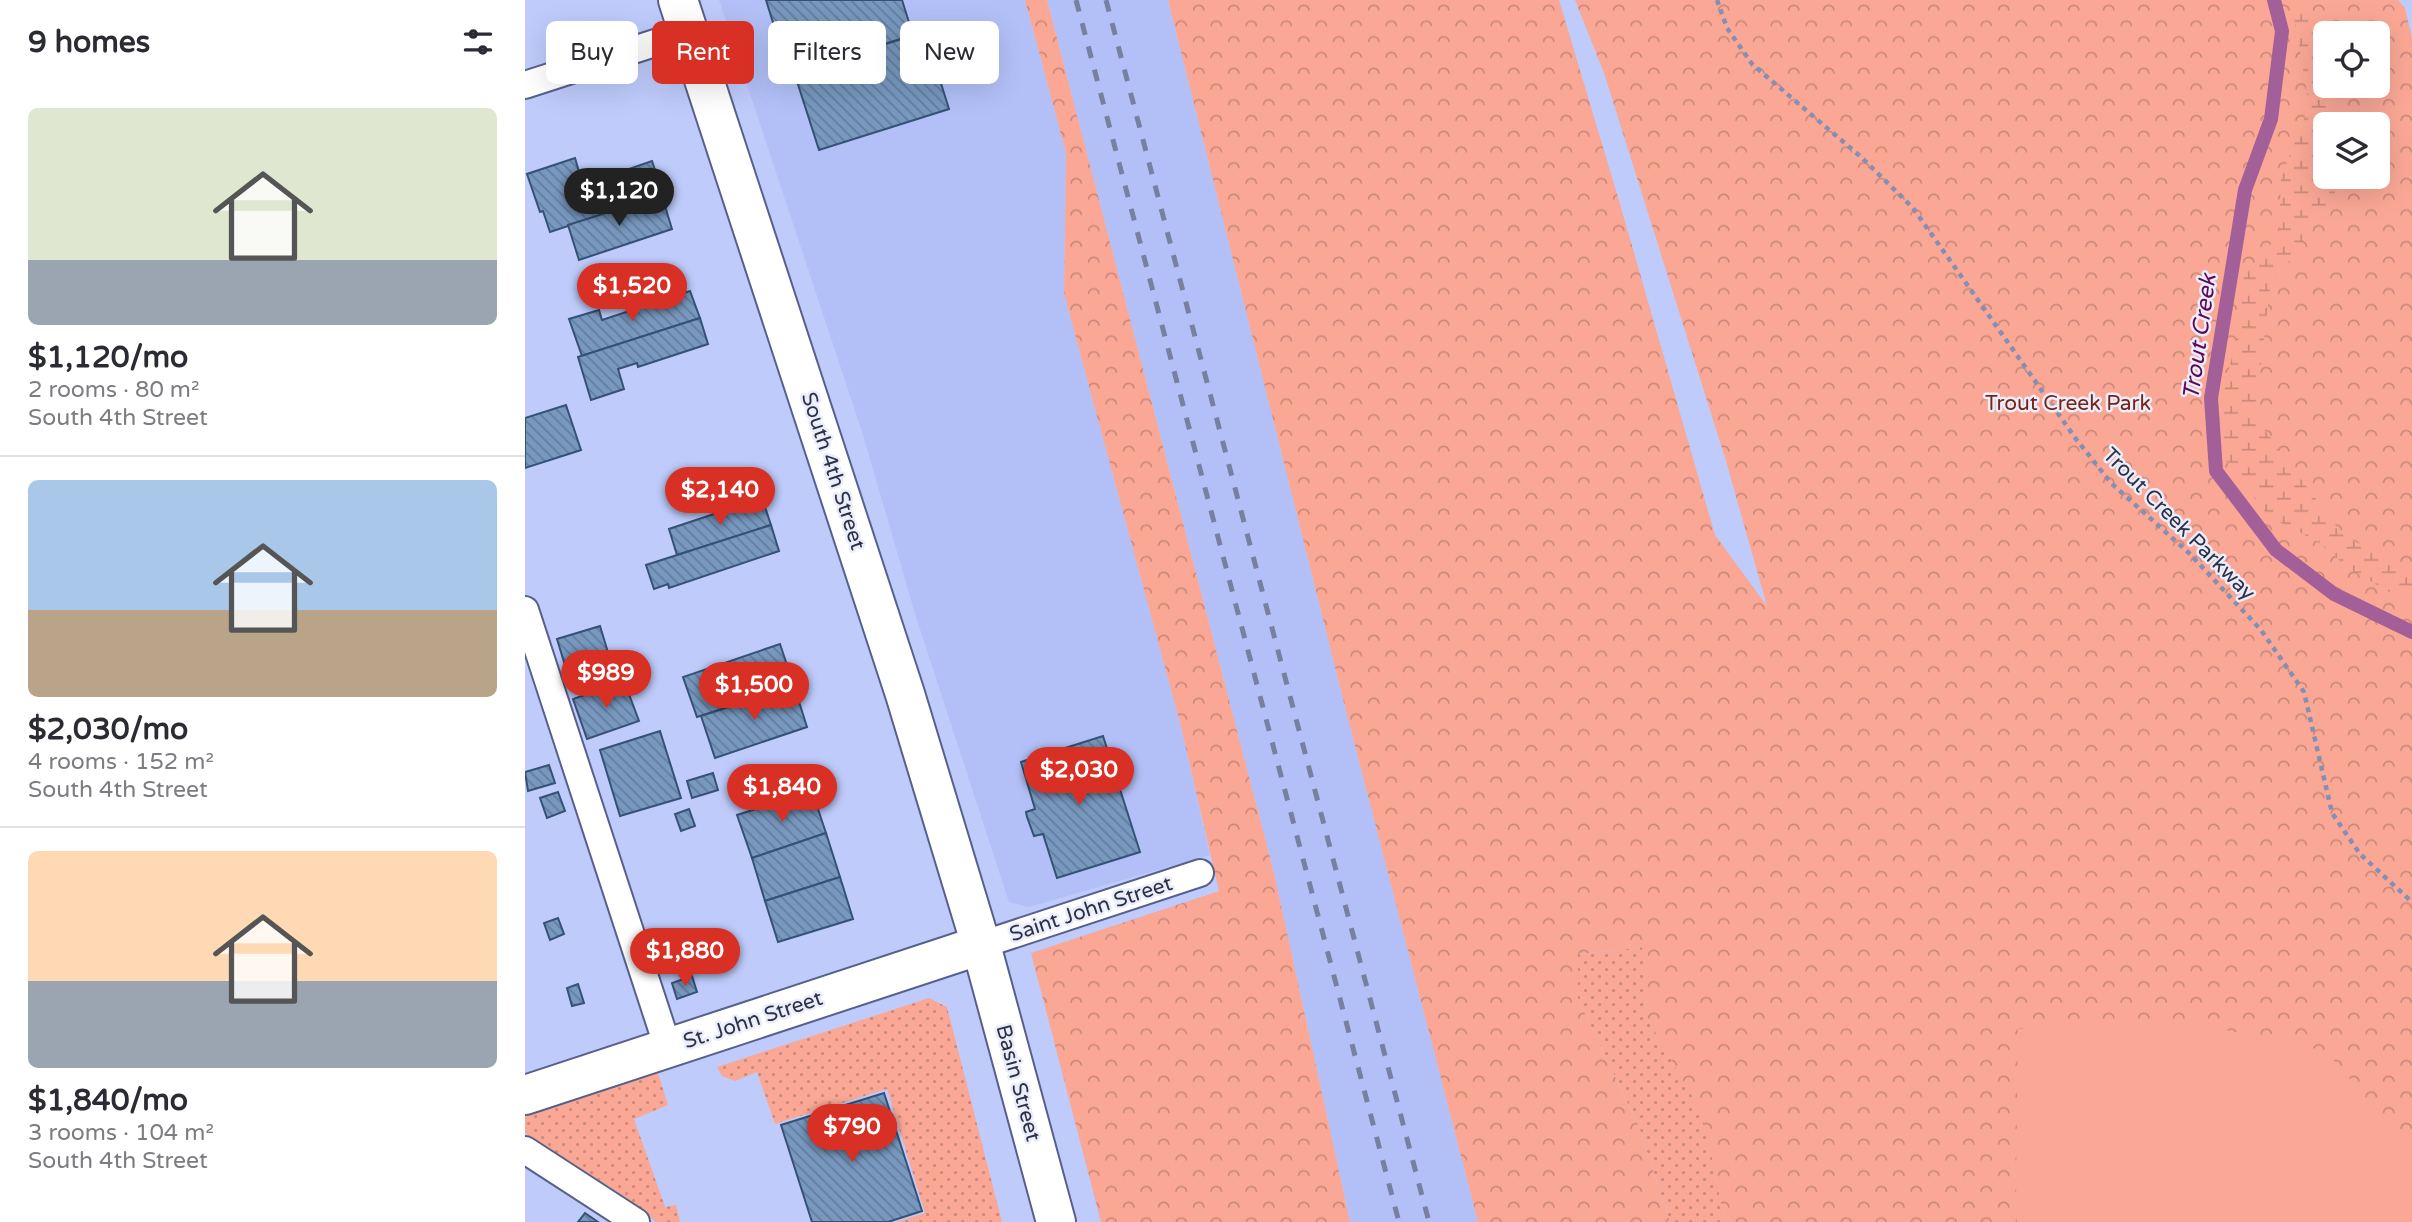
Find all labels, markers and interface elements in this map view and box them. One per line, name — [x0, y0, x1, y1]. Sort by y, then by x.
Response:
chip: Buy — [546, 21, 638, 84]
chip: Rent — [652, 21, 754, 84]
chip: Filters — [768, 21, 886, 84]
chip: New — [900, 21, 999, 84]
map controls — [2313, 21, 2390, 189]
button: locate — [2313, 21, 2390, 98]
icon: filters — [459, 23, 497, 61]
text: 9 homes — [28, 24, 150, 61]
button: layers — [2313, 112, 2390, 189]
icon: home — [200, 153, 326, 279]
pin: $1,120 — [562, 168, 676, 228]
text: $1,120 — [580, 177, 658, 205]
pin: $1,520 — [575, 264, 689, 323]
water label: Trout Creek — [2177, 271, 2223, 402]
text: $1,520 — [593, 272, 671, 300]
text: $1,120/mo — [28, 339, 188, 376]
text: 2 rooms · 80 m² — [28, 376, 199, 404]
street label: South 4th Street — [796, 389, 870, 553]
park label: Trout Creek Park — [1985, 391, 2151, 416]
text: South 4th Street — [28, 404, 208, 432]
street label: Trout Creek Parkway — [2098, 443, 2260, 605]
pin: $2,140 — [663, 468, 777, 527]
text: $2,140 — [681, 476, 759, 504]
icon: home — [200, 525, 326, 651]
pin: $989 — [565, 650, 647, 710]
text: $989 — [577, 659, 635, 687]
pin: $1,500 — [697, 662, 811, 722]
text: $1,500 — [715, 671, 793, 699]
text: $2,030/mo — [28, 711, 188, 748]
text: 4 rooms · 152 m² — [28, 748, 214, 776]
pin: $2,030 — [1022, 748, 1136, 807]
text: $2,030 — [1040, 756, 1118, 784]
pin: $1,840 — [725, 764, 839, 824]
text: $1,840 — [743, 773, 821, 801]
text: South 4th Street — [28, 776, 208, 804]
street label: Saint John Street — [1006, 871, 1176, 947]
icon: home — [200, 896, 326, 1022]
pin: $1,880 — [628, 928, 742, 988]
text: $1,880 — [646, 937, 724, 965]
street label: St. John Street — [680, 986, 826, 1054]
street label: Basin Street — [990, 1022, 1046, 1144]
text: $1,840/mo — [28, 1082, 188, 1119]
pin: $790 — [811, 1104, 893, 1164]
text: $790 — [823, 1113, 881, 1141]
text: 3 rooms · 104 m² — [28, 1119, 214, 1147]
text: South 4th Street — [28, 1147, 208, 1175]

